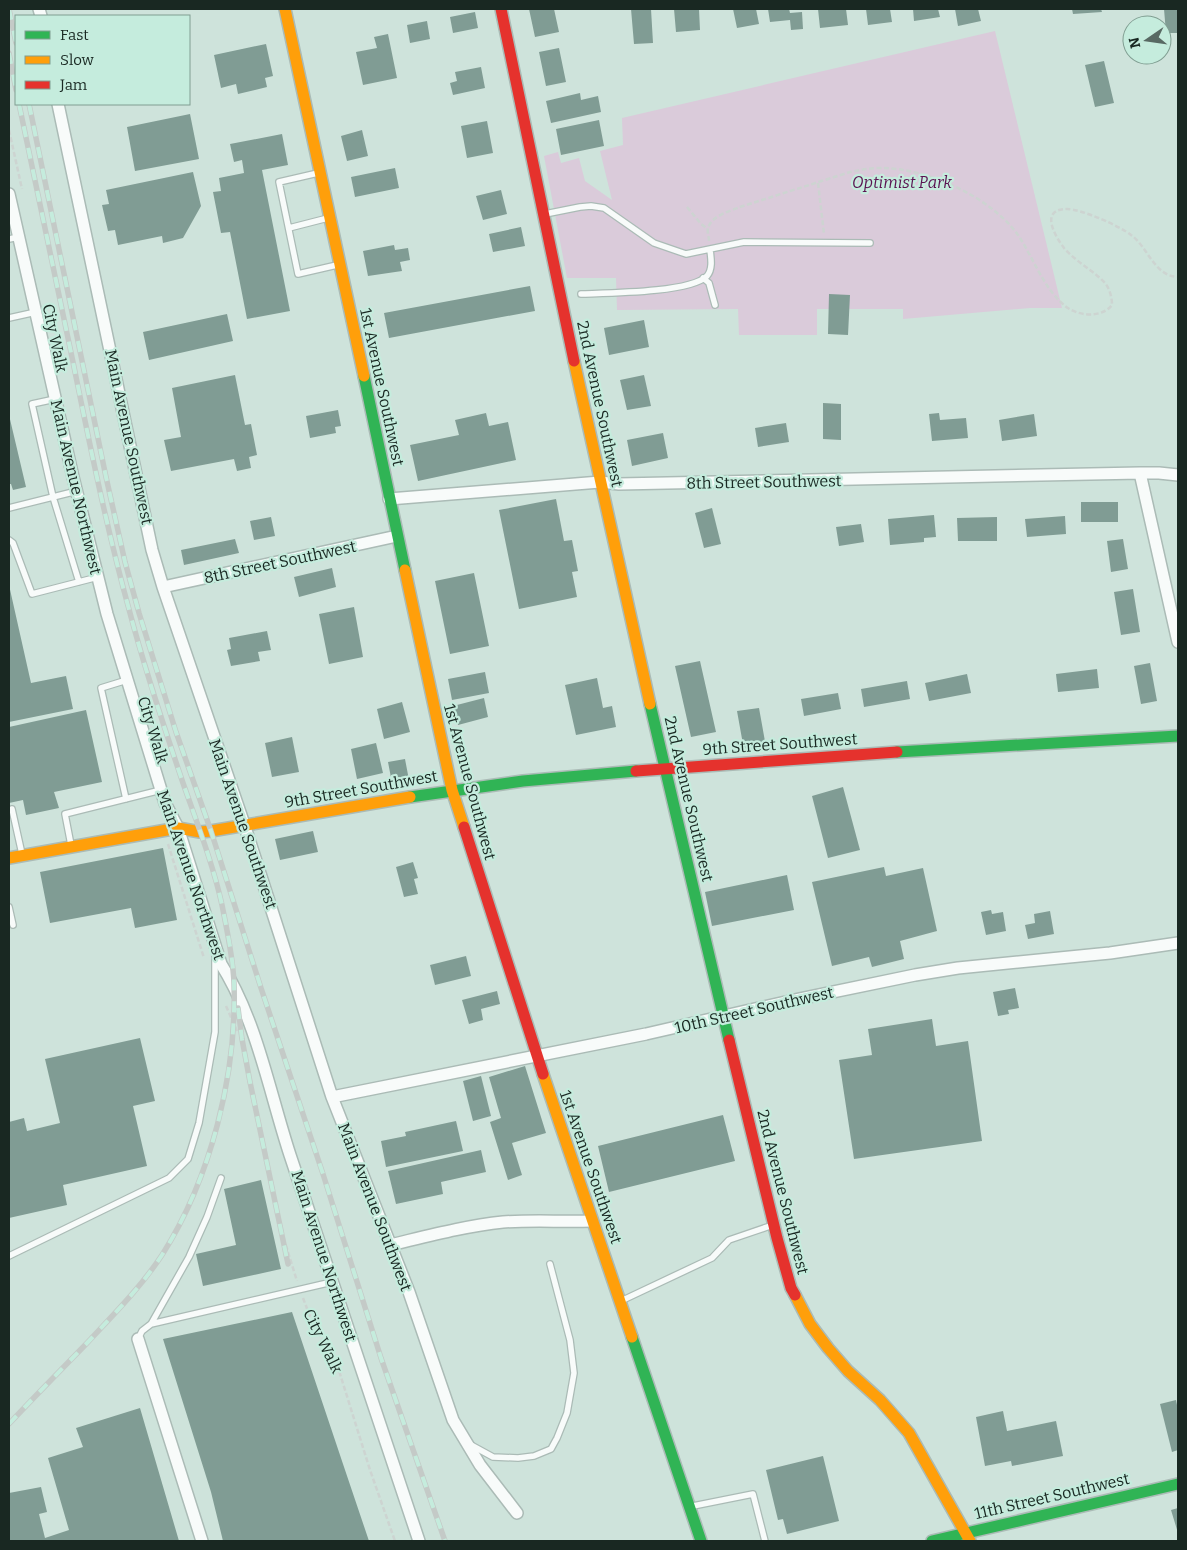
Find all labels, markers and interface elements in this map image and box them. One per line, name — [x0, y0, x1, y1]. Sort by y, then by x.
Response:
legend — [15, 15, 190, 105]
north arrow — [1122, 15, 1172, 65]
text: Fast — [60, 26, 89, 44]
text: N — [1125, 35, 1144, 50]
text: Slow — [60, 51, 95, 69]
text: Jam — [59, 76, 88, 94]
park label: Optimist Park — [852, 173, 952, 192]
street label: City Walk — [38, 302, 72, 374]
street label: 1st Avenue Southwest — [356, 306, 408, 468]
street label: 2nd Avenue Southwest — [573, 319, 627, 489]
street label: Main Avenue Southwest — [101, 348, 157, 527]
street label: Main Avenue Northwest — [47, 398, 105, 576]
street label: 8th Street Southwest — [686, 471, 842, 493]
street label: 8th Street Southwest — [202, 537, 358, 587]
street label: City Walk — [134, 694, 172, 766]
street label: 1st Avenue Southwest — [440, 702, 500, 862]
street label: 2nd Avenue Southwest — [661, 714, 717, 884]
street label: 9th Street Southwest — [702, 729, 858, 759]
street label: Main Avenue Southwest — [205, 736, 281, 912]
street label: 9th Street Southwest — [283, 766, 439, 812]
street label: Main Avenue Northwest — [153, 787, 229, 963]
street label: 10th Street Southwest — [673, 982, 835, 1038]
street label: 1st Avenue Southwest — [556, 1088, 626, 1246]
street label: 2nd Avenue Southwest — [753, 1108, 813, 1277]
street label: Main Avenue Southwest — [334, 1120, 416, 1294]
street label: Main Avenue Northwest — [287, 1168, 361, 1344]
street label: City Walk — [299, 1306, 347, 1376]
street label: 11th Street Southwest — [973, 1469, 1132, 1523]

